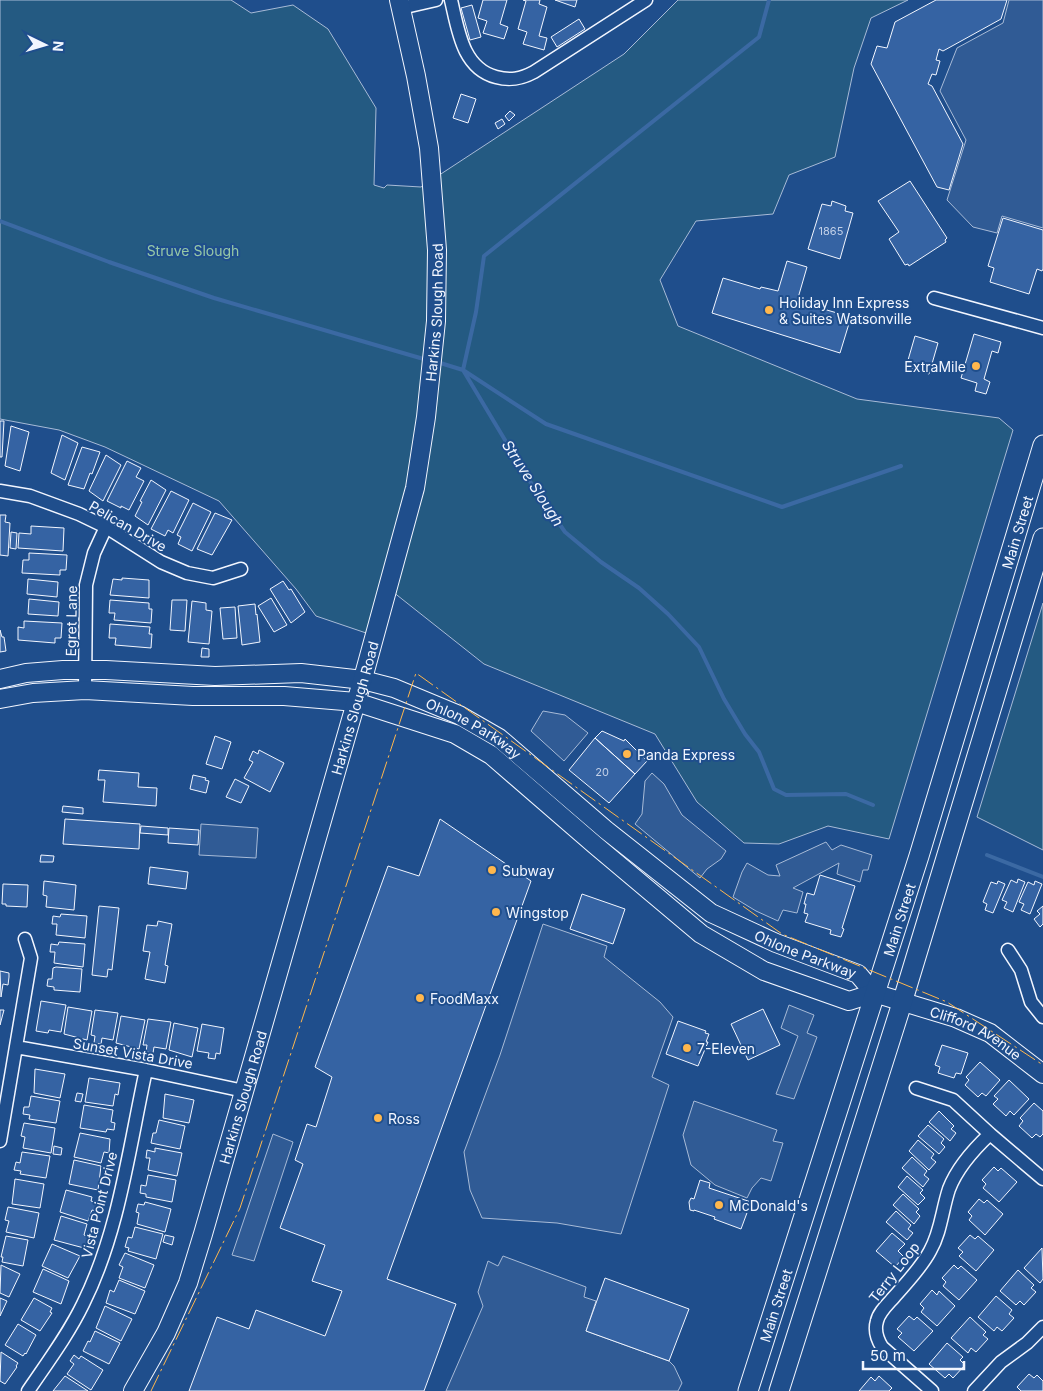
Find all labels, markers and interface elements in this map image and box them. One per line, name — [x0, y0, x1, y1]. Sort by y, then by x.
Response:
north arrow — [20, 20, 70, 70]
text: N — [50, 40, 67, 52]
house number: 1865 — [819, 224, 844, 238]
park label: Struve Slough — [147, 242, 239, 259]
street label: Harkins Slough Road — [421, 243, 446, 382]
place label: Holiday Inn Express & Suites Watsonville — [779, 294, 912, 327]
marker: Holiday Inn Express & Suites Watsonville — [763, 304, 775, 316]
place label: ExtraMile — [904, 358, 966, 375]
marker: ExtraMile — [970, 360, 982, 372]
water label: Struve Slough — [498, 436, 568, 530]
street label: Main Street — [998, 493, 1036, 571]
street label: Pelican Drive — [86, 497, 170, 555]
street label: Egret Lane — [62, 585, 80, 657]
street label: Harkins Slough Road — [327, 639, 381, 777]
street label: Ohlone Parkway — [423, 694, 525, 762]
place label: Panda Express — [637, 746, 735, 763]
marker: Panda Express — [621, 748, 633, 760]
house number: 20 — [595, 765, 609, 779]
place label: Subway — [502, 862, 555, 879]
marker: Subway — [486, 864, 498, 876]
street label: Main Street — [879, 880, 918, 958]
place label: Wingstop — [506, 904, 569, 921]
marker: Wingstop — [490, 906, 502, 918]
street label: Ohlone Parkway — [752, 926, 859, 981]
place label: FoodMaxx — [430, 990, 499, 1007]
marker: FoodMaxx — [414, 992, 426, 1004]
street label: Clifford Avenue — [928, 1002, 1025, 1063]
street label: Harkins Slough Road — [215, 1028, 270, 1166]
street label: Sunset Vista Drive — [72, 1034, 194, 1072]
place label: 7-Eleven — [697, 1040, 755, 1057]
marker: 7-Eleven — [681, 1042, 693, 1054]
place label: Ross — [388, 1110, 420, 1127]
marker: Ross — [372, 1112, 384, 1124]
street label: Vista Point Drive — [78, 1150, 120, 1260]
place label: McDonald's — [729, 1197, 808, 1214]
marker: McDonald's — [713, 1199, 725, 1211]
street label: Terry Loop — [865, 1238, 923, 1306]
street label: Main Street — [756, 1266, 795, 1344]
scale bar — [863, 1338, 964, 1370]
text: 50 m — [870, 1346, 906, 1365]

